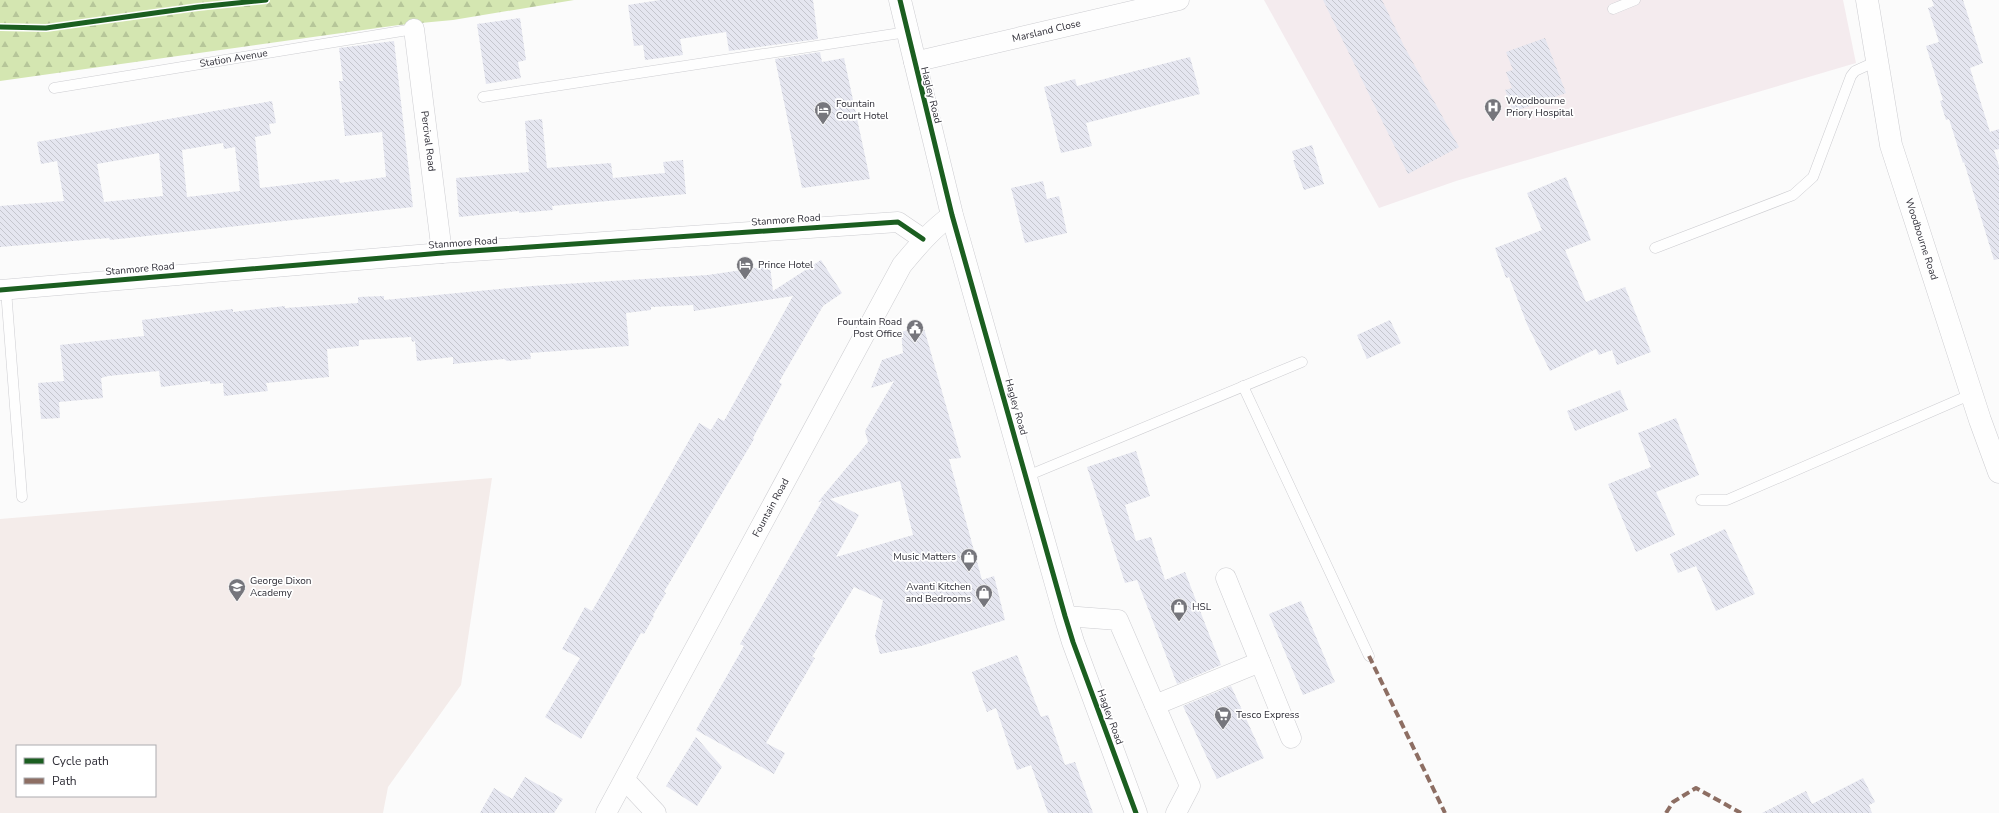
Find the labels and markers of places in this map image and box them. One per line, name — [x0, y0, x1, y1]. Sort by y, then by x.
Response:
place label: Woodbourne Priory Hospital — [1506, 94, 1573, 120]
place label: Fountain Court Hotel — [836, 97, 888, 123]
hospital icon: Woodbourne Priory Hospital — [1483, 97, 1503, 122]
hotel icon: Fountain Court Hotel — [813, 100, 833, 125]
hotel icon: Prince Hotel — [735, 255, 755, 280]
place label: Prince Hotel — [758, 258, 813, 272]
place label: Fountain Road Post Office — [837, 315, 902, 341]
public building icon: Fountain Road Post Office — [905, 318, 925, 343]
shop icon: Music Matters — [959, 547, 979, 572]
place label: Music Matters — [893, 550, 956, 564]
place label: George Dixon Academy — [250, 574, 312, 600]
school or university icon: George Dixon Academy — [227, 577, 247, 602]
place label: Avanti Kitchen and Bedrooms — [906, 580, 971, 606]
shop icon: Avanti Kitchen and Bedrooms — [974, 583, 994, 608]
shop icon: HSL — [1169, 597, 1189, 622]
place label: HSL — [1192, 600, 1212, 614]
supermarket icon: Tesco Express — [1213, 705, 1233, 730]
place label: Tesco Express — [1236, 708, 1300, 722]

